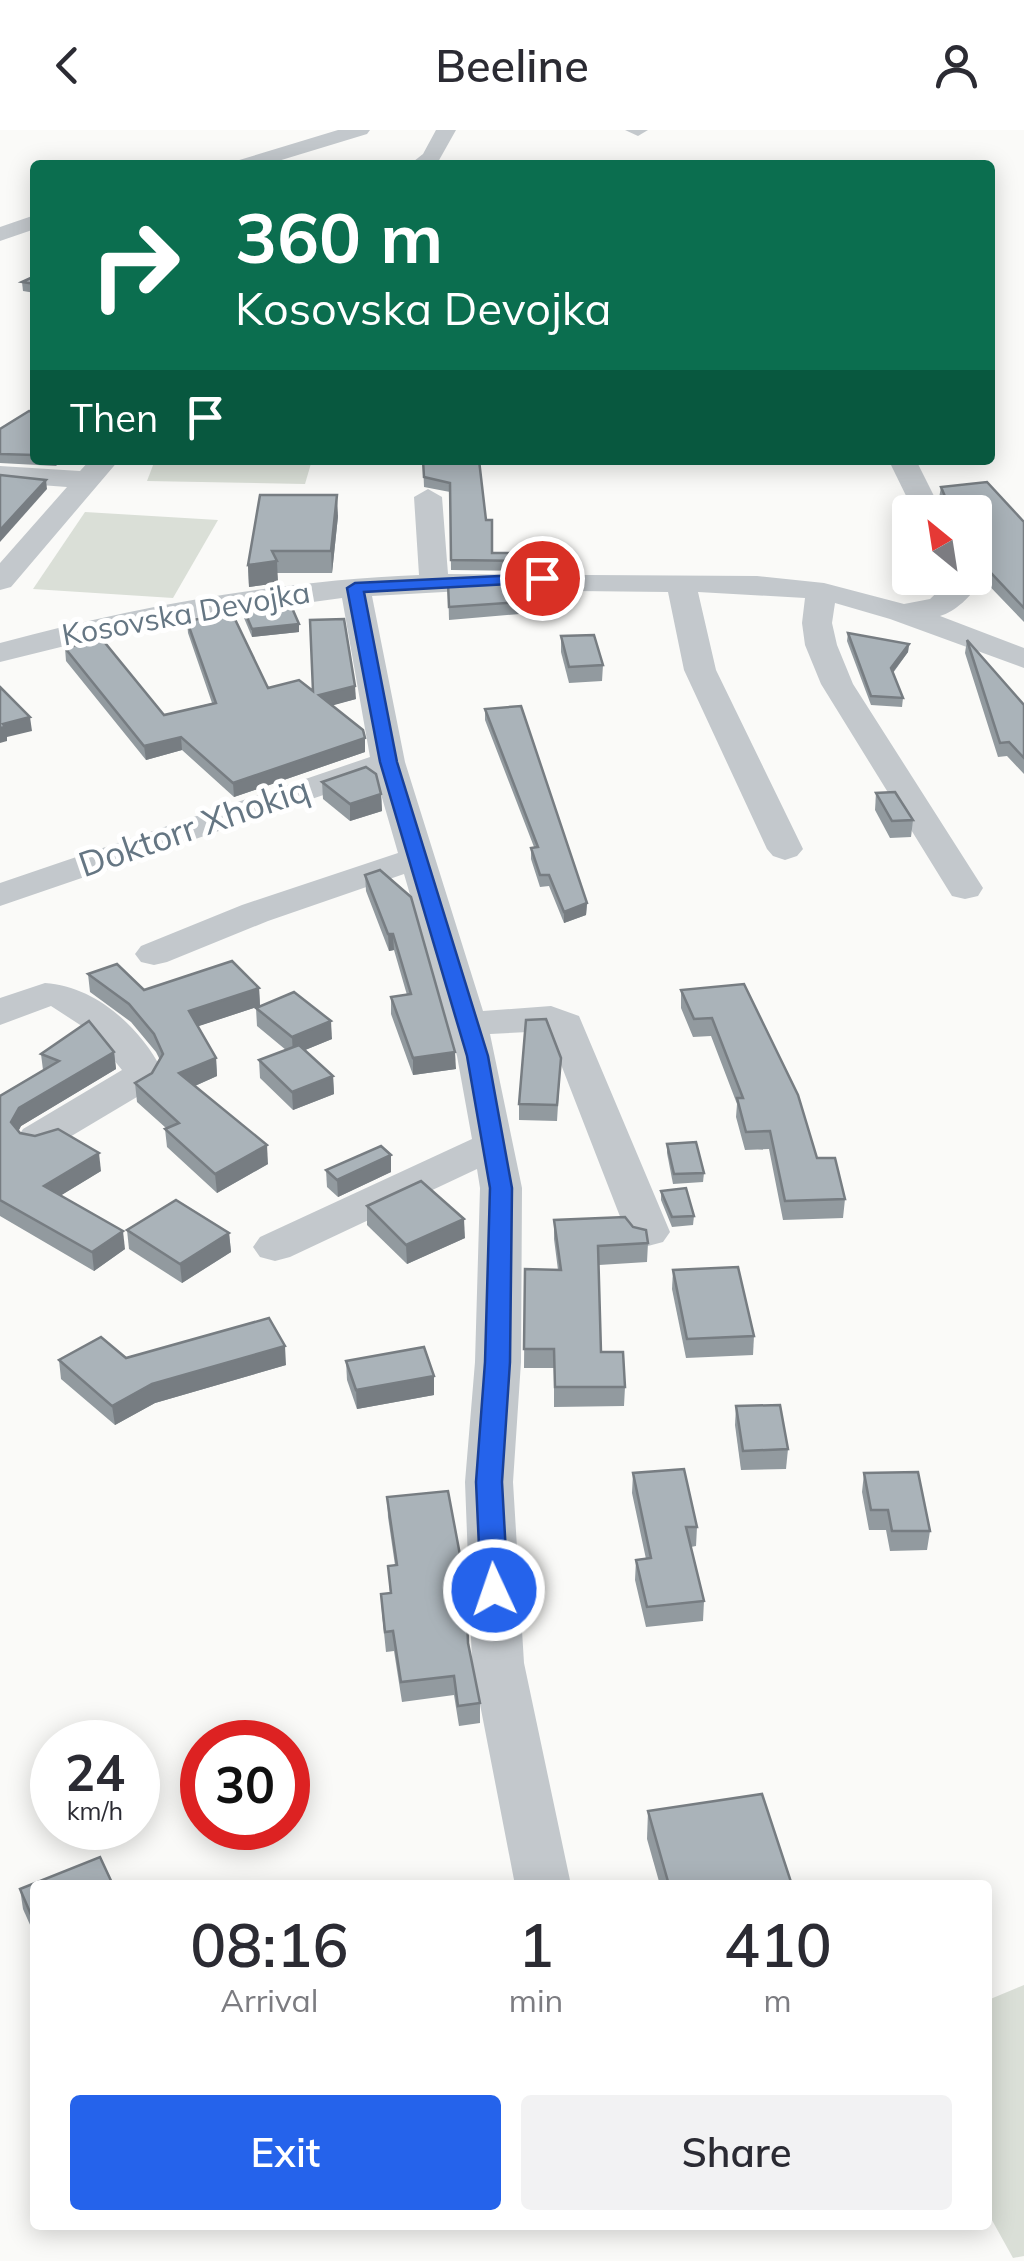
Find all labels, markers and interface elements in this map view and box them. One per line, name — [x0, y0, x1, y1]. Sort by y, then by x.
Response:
text: Beeline — [435, 37, 589, 93]
icon: back — [40, 38, 95, 93]
icon: person — [929, 38, 984, 93]
text: 360 m — [235, 193, 443, 281]
icon: right — [70, 200, 200, 330]
text: Kosovska Devojka — [235, 280, 612, 336]
icon: arrive — [178, 390, 233, 445]
text: Then — [70, 394, 158, 442]
north arrow — [892, 495, 992, 595]
map controls — [892, 495, 992, 595]
pin — [500, 536, 585, 621]
icon: arrive — [515, 551, 570, 606]
street label: Kosovska Devojka — [59, 573, 313, 654]
street label: Doktorr Xhokiq — [73, 766, 315, 886]
position arrow — [442, 1538, 546, 1642]
speed limit sign: 30 — [180, 1720, 310, 1850]
text: 24 — [65, 1741, 125, 1804]
text: km/h — [67, 1795, 123, 1826]
text: 08:16 — [190, 1907, 349, 1982]
text: 1 — [518, 1907, 554, 1982]
text: 410 — [724, 1907, 832, 1982]
text: Arrival — [221, 1980, 318, 2020]
text: min — [509, 1980, 563, 2020]
text: m — [764, 1980, 792, 2020]
button: Exit — [70, 2095, 501, 2210]
button: Share — [521, 2095, 952, 2210]

